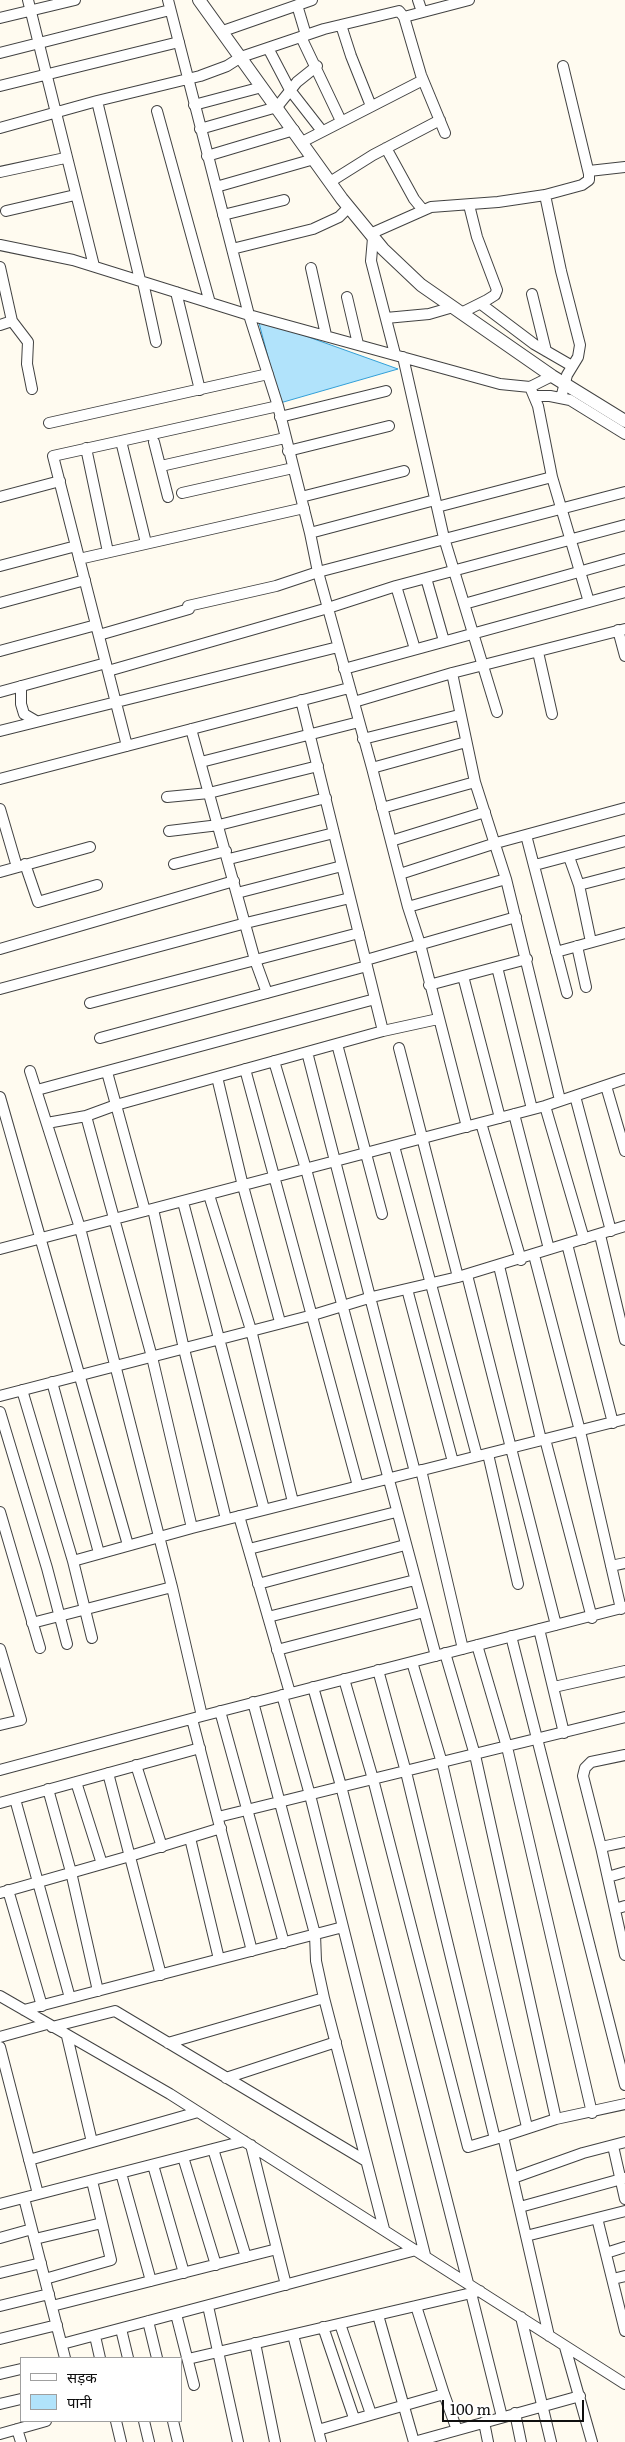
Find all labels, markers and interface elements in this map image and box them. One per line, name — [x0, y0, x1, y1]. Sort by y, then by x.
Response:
legend — [20, 2357, 182, 2422]
text: सड़क — [67, 2365, 97, 2388]
text: पानी — [67, 2390, 92, 2413]
scale bar — [445, 2390, 588, 2422]
text: 100 m — [450, 2397, 491, 2420]

